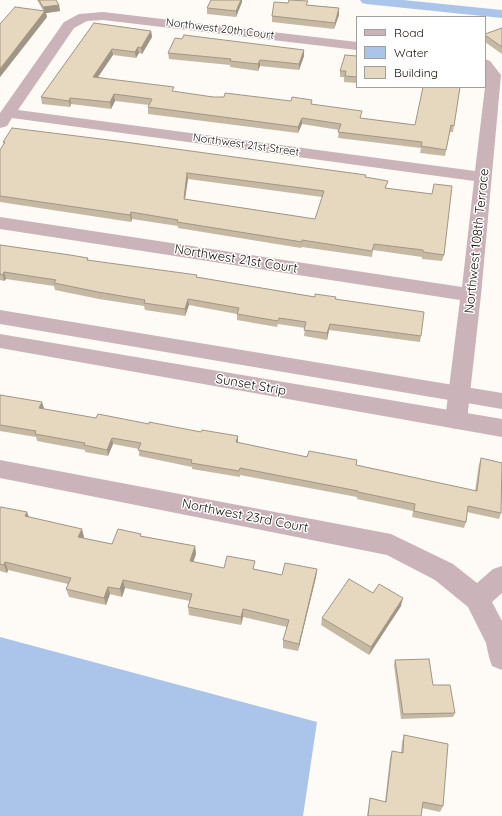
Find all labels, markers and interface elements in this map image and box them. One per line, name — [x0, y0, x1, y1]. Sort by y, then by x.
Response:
street label: Northwest 20th Court — [165, 16, 275, 42]
legend — [356, 16, 486, 88]
text: Road — [394, 25, 424, 40]
text: Water — [394, 45, 428, 60]
text: Building — [394, 65, 438, 80]
street label: Northwest 21st Street — [192, 131, 300, 159]
street label: Northwest 108th Terrace — [462, 168, 492, 314]
street label: Northwest 21st Court — [173, 242, 299, 276]
street label: Sunset Strip — [215, 371, 287, 399]
street label: Northwest 23rd Court — [180, 496, 310, 536]

